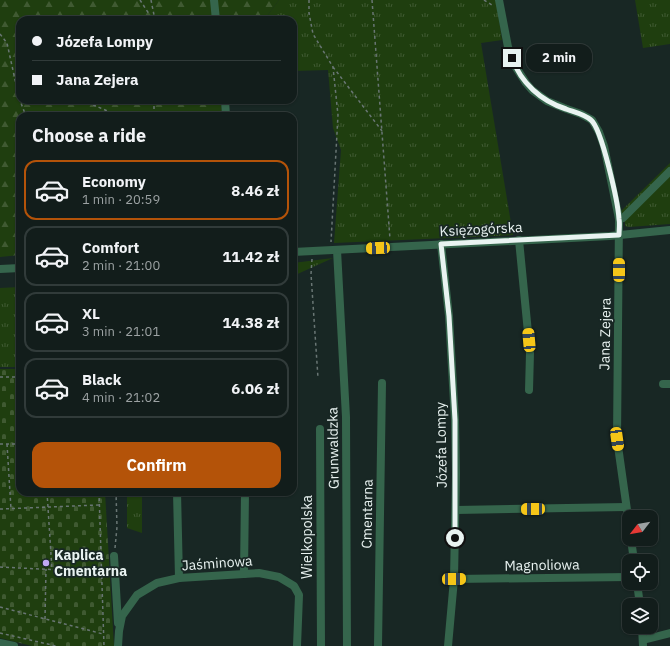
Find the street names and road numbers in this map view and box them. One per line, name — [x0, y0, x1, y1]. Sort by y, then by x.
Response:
street label: Księżogórska — [439, 218, 523, 240]
street label: Jana Zejera — [595, 297, 615, 371]
street label: Józefa Lompy — [431, 402, 451, 488]
street label: Grunwaldzka — [323, 406, 343, 489]
street label: Cmentarna — [357, 479, 377, 549]
street label: Wielkopolska — [298, 495, 316, 579]
street label: Jaśminowa — [181, 552, 254, 574]
street label: Magnoliowa — [504, 555, 580, 575]

